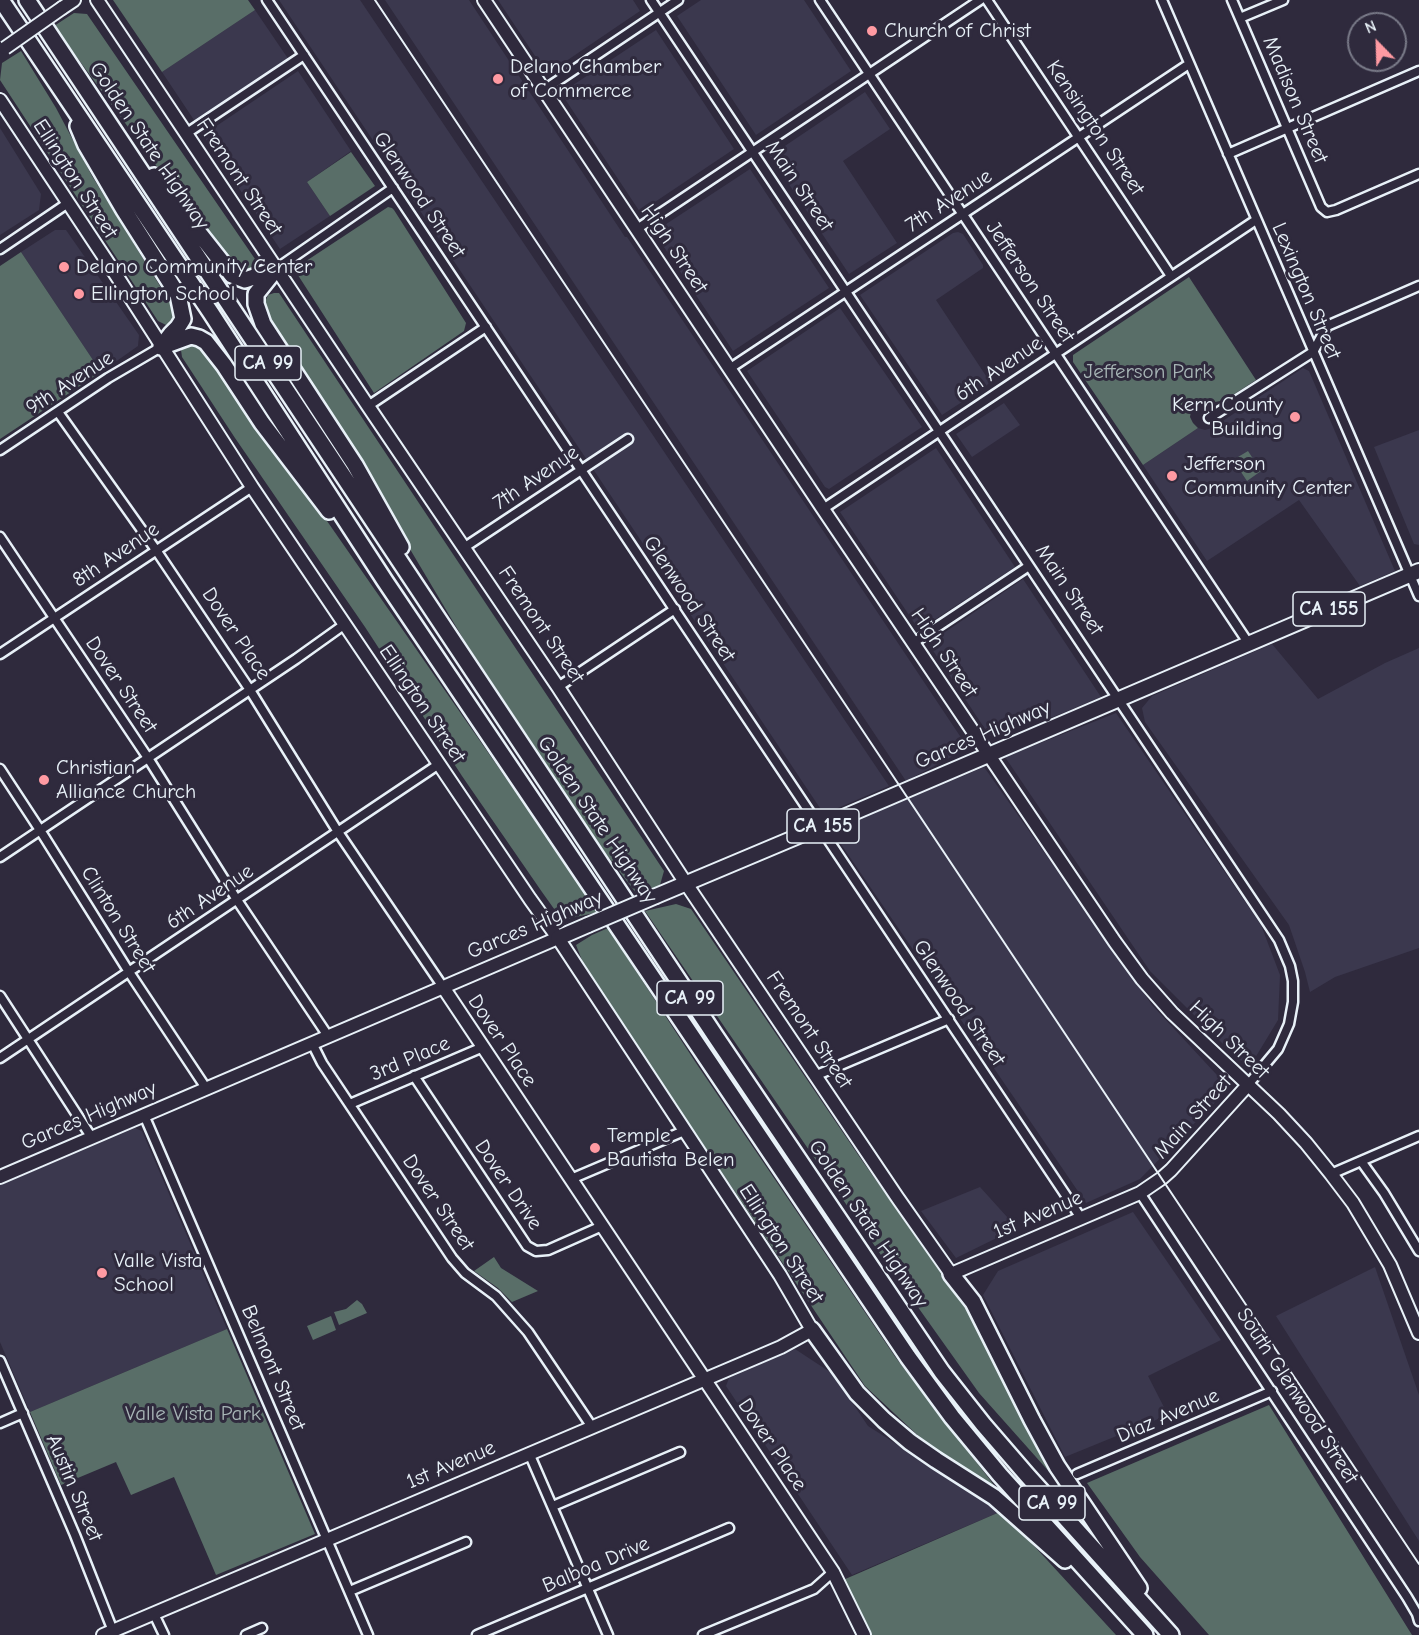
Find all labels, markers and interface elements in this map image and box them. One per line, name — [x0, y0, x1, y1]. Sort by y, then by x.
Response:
north arrow — [1347, 12, 1407, 72]
text: N — [1362, 17, 1379, 38]
place label: Church of Christ — [884, 18, 1031, 44]
marker: Church of Christ — [865, 24, 879, 38]
street label: Madison Street — [1257, 33, 1333, 167]
place label: Delano Chamber of Commerce — [510, 54, 661, 104]
street label: Kensington Street — [1040, 56, 1150, 200]
street label: Golden State Highway — [84, 57, 214, 235]
marker: Delano Chamber of Commerce — [491, 72, 505, 86]
street label: Fremont Street — [190, 113, 288, 241]
street label: Ellington Street — [27, 115, 123, 243]
street label: Glenwood Street — [367, 127, 471, 263]
street label: Main Street — [759, 136, 839, 236]
street label: 7th Avenue — [901, 164, 997, 238]
street label: High Street — [635, 200, 713, 298]
street label: Jefferson Street — [980, 216, 1080, 348]
street label: Lexington Street — [1266, 219, 1346, 363]
place label: Delano Community Center — [76, 254, 312, 280]
marker: Delano Community Center — [57, 260, 71, 274]
place label: Ellington School — [91, 281, 235, 307]
marker: Ellington School — [72, 287, 86, 301]
street label: 6th Avenue — [951, 331, 1047, 407]
street label: 9th Avenue — [21, 345, 119, 421]
road number: CA 99 — [235, 346, 301, 380]
park label: Jefferson Park — [1084, 359, 1212, 385]
place label: Kern County Building — [1172, 392, 1283, 442]
marker: Kern County Building — [1288, 410, 1302, 424]
street label: 7th Avenue — [488, 440, 584, 516]
place label: Jefferson Community Center — [1184, 451, 1352, 501]
marker: Jefferson Community Center — [1165, 469, 1179, 483]
street label: 8th Avenue — [68, 517, 164, 593]
street label: Glenwood Street — [637, 531, 741, 667]
street label: Main Street — [1029, 540, 1109, 640]
street label: Fremont Street — [492, 561, 590, 689]
street label: Dover Place — [196, 583, 276, 685]
road number: CA 155 — [1293, 592, 1365, 626]
street label: High Street — [905, 604, 983, 702]
street label: Dover Street — [80, 632, 162, 738]
street label: Ellington Street — [373, 640, 471, 768]
street label: Garces Highway — [911, 695, 1055, 775]
street label: Golden State Highway — [532, 731, 662, 909]
place label: Christian Alliance Church — [56, 755, 196, 805]
marker: Christian Alliance Church — [37, 773, 51, 787]
road number: CA 155 — [787, 809, 859, 843]
street label: 6th Avenue — [162, 859, 258, 935]
street label: Clinton Street — [75, 862, 161, 978]
street label: Garces Highway — [463, 885, 607, 965]
street label: Glenwood Street — [907, 935, 1011, 1071]
street label: Fremont Street — [760, 966, 858, 1094]
road number: CA 99 — [657, 981, 723, 1015]
street label: Dover Place — [462, 990, 542, 1092]
street label: High Street — [1184, 996, 1274, 1084]
street label: 3rd Place — [366, 1031, 454, 1087]
street label: Main Street — [1149, 1070, 1237, 1164]
street label: Garces Highway — [17, 1076, 161, 1156]
place label: Temple Bautista Belen — [607, 1123, 735, 1173]
street label: Dover Drive — [469, 1135, 547, 1235]
street label: Golden State Highway — [803, 1135, 933, 1313]
marker: Temple Bautista Belen — [588, 1141, 602, 1155]
street label: Dover Street — [397, 1150, 479, 1256]
street label: Ellington Street — [733, 1180, 829, 1308]
street label: 1st Avenue — [990, 1185, 1086, 1245]
place label: Valle Vista School — [114, 1248, 203, 1298]
marker: Valle Vista School — [95, 1266, 109, 1280]
street label: Belmont Street — [235, 1301, 311, 1435]
street label: South Glenwood Street — [1231, 1303, 1363, 1489]
street label: Diaz Avenue — [1113, 1383, 1223, 1449]
street label: Dover Place — [732, 1394, 812, 1496]
park label: Valle Vista Park — [125, 1401, 261, 1427]
street label: Austin Street — [40, 1431, 108, 1545]
street label: 1st Avenue — [403, 1435, 499, 1495]
road number: CA 99 — [1019, 1486, 1085, 1520]
street label: Balboa Drive — [539, 1531, 653, 1599]

